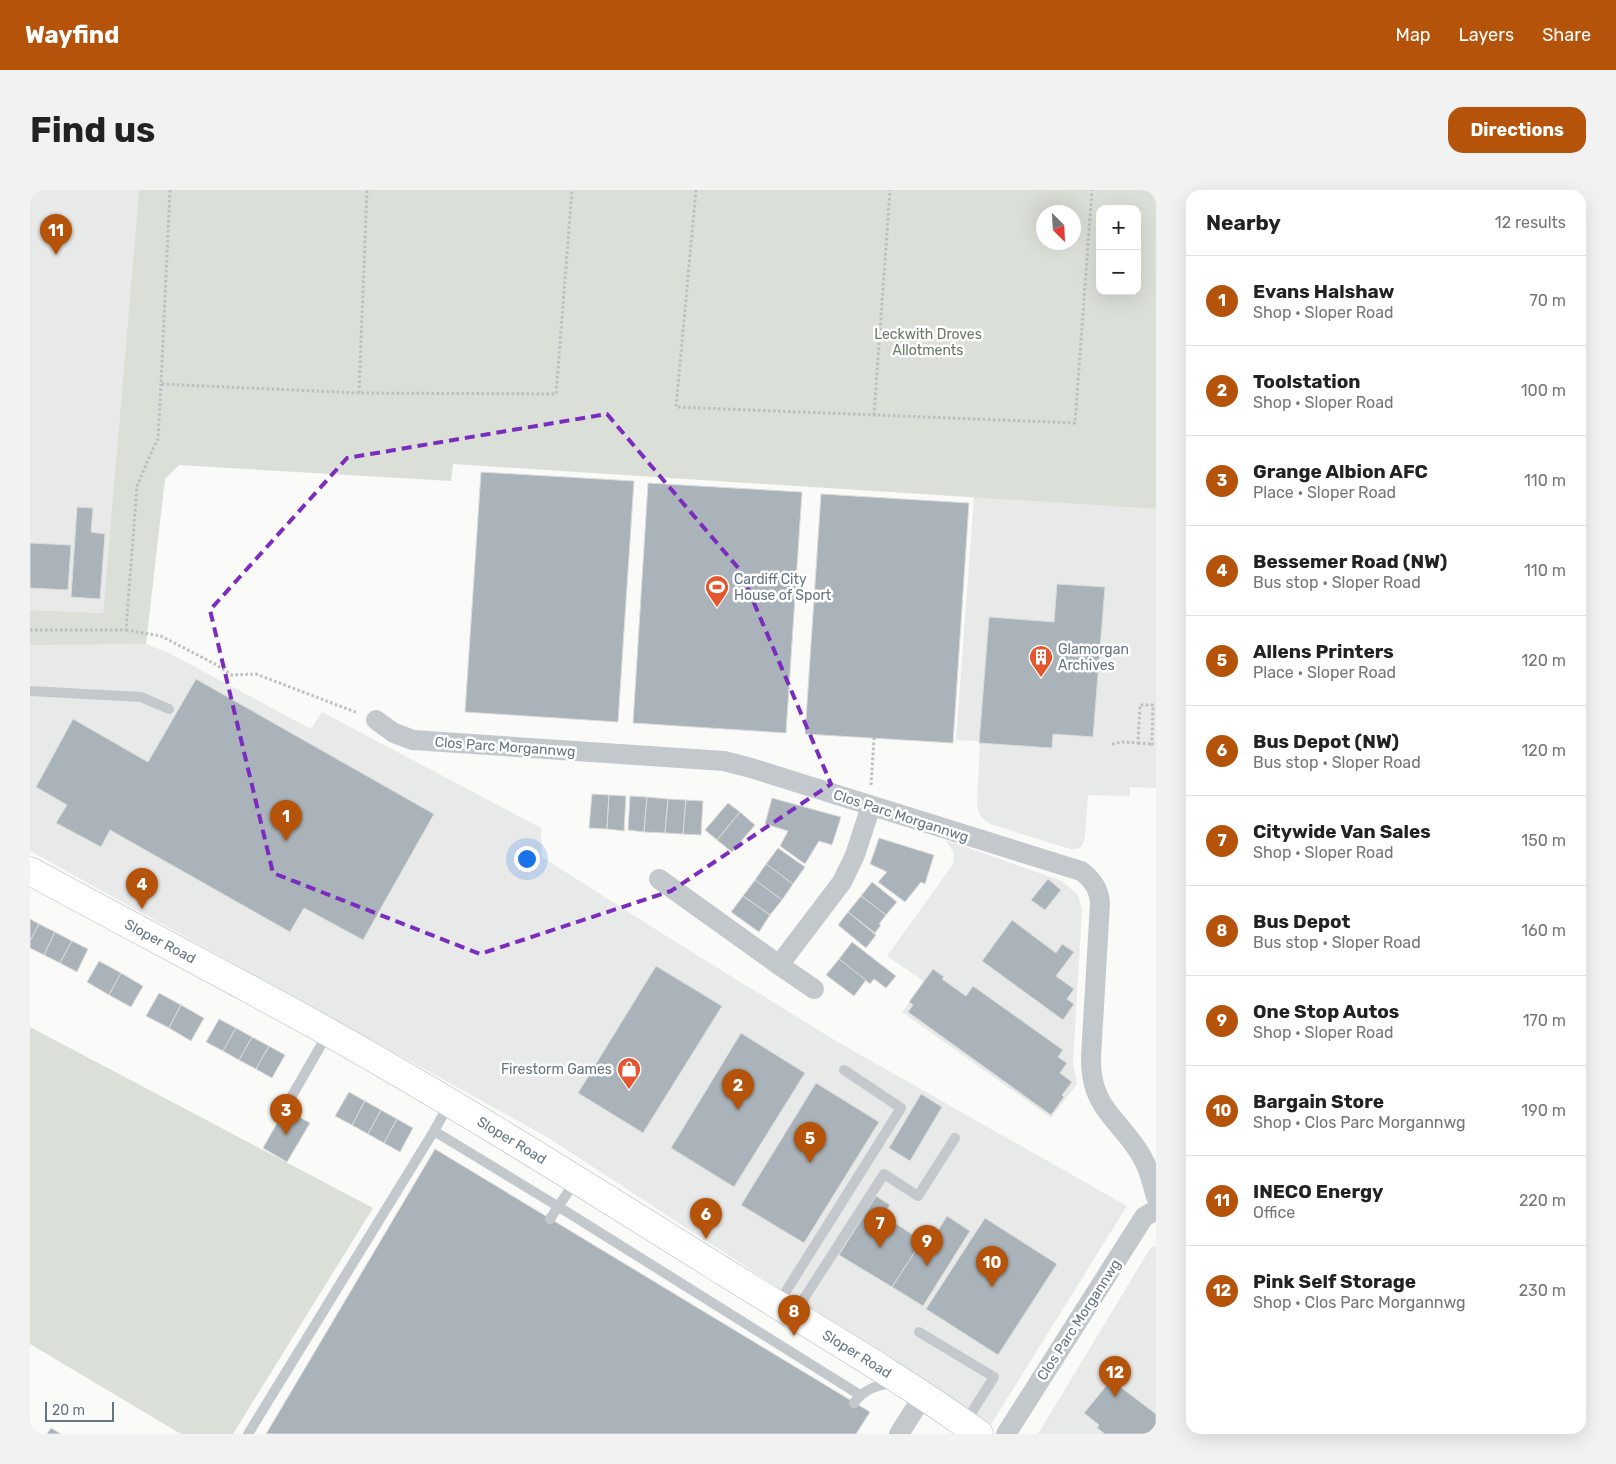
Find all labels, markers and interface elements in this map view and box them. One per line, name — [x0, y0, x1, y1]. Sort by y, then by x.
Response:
text: Wayfind — [25, 21, 119, 49]
text: Map — [1396, 24, 1431, 46]
text: Layers — [1459, 24, 1514, 46]
text: Share — [1542, 24, 1591, 46]
button: Directions — [1448, 107, 1586, 153]
text: Find us — [30, 109, 155, 151]
north arrow — [1036, 205, 1081, 250]
map controls — [1096, 205, 1141, 295]
button: + — [1096, 205, 1141, 250]
text: Nearby — [1206, 210, 1281, 235]
text: 12 results — [1495, 213, 1566, 232]
pin: 11 — [40, 214, 72, 255]
button: − — [1096, 250, 1141, 295]
text: Evans Halshaw — [1253, 280, 1395, 303]
text: 1 — [1218, 291, 1226, 310]
text: 70 m — [1529, 291, 1566, 310]
text: Shop · Sloper Road — [1253, 303, 1394, 322]
park label: Leckwith Droves Allotments — [874, 326, 982, 359]
text: Toolstation — [1253, 370, 1361, 393]
text: 2 — [1217, 381, 1227, 400]
text: 100 m — [1521, 381, 1566, 400]
text: Shop · Sloper Road — [1253, 393, 1394, 412]
text: Grange Albion AFC — [1253, 460, 1428, 483]
text: 3 — [1217, 471, 1227, 490]
text: 110 m — [1524, 471, 1566, 490]
text: Place · Sloper Road — [1253, 483, 1396, 502]
text: Bessemer Road (NW) — [1253, 550, 1447, 573]
text: 4 — [1217, 561, 1227, 580]
text: 110 m — [1524, 561, 1566, 580]
place label: Cardiff City House of Sport — [734, 571, 832, 604]
text: Bus stop · Sloper Road — [1253, 573, 1421, 592]
sports icon: Cardiff City House of Sport — [704, 574, 730, 608]
text: Allens Printers — [1253, 640, 1394, 663]
place label: Glamorgan Archives — [1058, 641, 1129, 674]
building icon: Glamorgan Archives — [1028, 644, 1054, 678]
text: 5 — [1217, 651, 1227, 670]
text: 120 m — [1521, 651, 1566, 670]
text: Place · Sloper Road — [1253, 663, 1396, 682]
text: Bus Depot (NW) — [1253, 730, 1399, 753]
street label: Clos Parc Morgannwg — [434, 734, 576, 760]
text: 6 — [1217, 741, 1227, 760]
text: 120 m — [1521, 741, 1566, 760]
text: Bus stop · Sloper Road — [1253, 753, 1421, 772]
street label: Clos Parc Morgannwg — [831, 786, 971, 846]
pin: 1 — [270, 800, 302, 841]
text: Citywide Van Sales — [1253, 820, 1431, 843]
text: 7 — [1217, 831, 1227, 850]
text: 150 m — [1521, 831, 1566, 850]
text: Shop · Sloper Road — [1253, 843, 1394, 862]
your location — [514, 846, 540, 872]
pin: 4 — [126, 868, 158, 909]
text: Bus Depot — [1253, 910, 1350, 933]
street label: Sloper Road — [122, 915, 199, 967]
text: 8 — [1217, 921, 1227, 940]
text: 160 m — [1521, 921, 1566, 940]
text: Bus stop · Sloper Road — [1253, 933, 1421, 952]
text: One Stop Autos — [1253, 1000, 1399, 1023]
text: 9 — [1217, 1011, 1227, 1030]
text: 170 m — [1523, 1011, 1566, 1030]
text: Shop · Sloper Road — [1253, 1023, 1394, 1042]
shop icon: Firestorm Games — [616, 1056, 642, 1090]
place label: Firestorm Games — [501, 1061, 612, 1078]
pin: 2 — [722, 1069, 754, 1110]
text: Bargain Store — [1253, 1090, 1384, 1113]
pin: 3 — [270, 1094, 302, 1135]
text: 10 — [1213, 1101, 1231, 1120]
text: 190 m — [1521, 1101, 1566, 1120]
street label: Sloper Road — [474, 1113, 550, 1168]
text: Shop · Clos Parc Morgannwg — [1253, 1113, 1466, 1132]
pin: 5 — [794, 1122, 826, 1163]
text: INECO Energy — [1253, 1180, 1383, 1203]
text: 11 — [1214, 1191, 1230, 1210]
text: 220 m — [1519, 1191, 1566, 1210]
pin: 6 — [690, 1198, 722, 1239]
text: Office — [1253, 1203, 1295, 1222]
pin: 7 — [864, 1207, 896, 1248]
pin: 9 — [911, 1225, 943, 1266]
pin: 10 — [976, 1246, 1008, 1287]
street label: Clos Parc Morgannwg — [1033, 1256, 1125, 1384]
text: Pink Self Storage — [1253, 1270, 1416, 1293]
text: 12 — [1213, 1281, 1231, 1300]
text: 230 m — [1519, 1281, 1566, 1300]
text: Shop · Clos Parc Morgannwg — [1253, 1293, 1466, 1312]
pin: 8 — [778, 1295, 810, 1336]
street label: Sloper Road — [820, 1326, 895, 1382]
pin: 12 — [1099, 1356, 1131, 1397]
scale bar — [45, 1399, 114, 1422]
text: 20 m — [52, 1402, 85, 1419]

